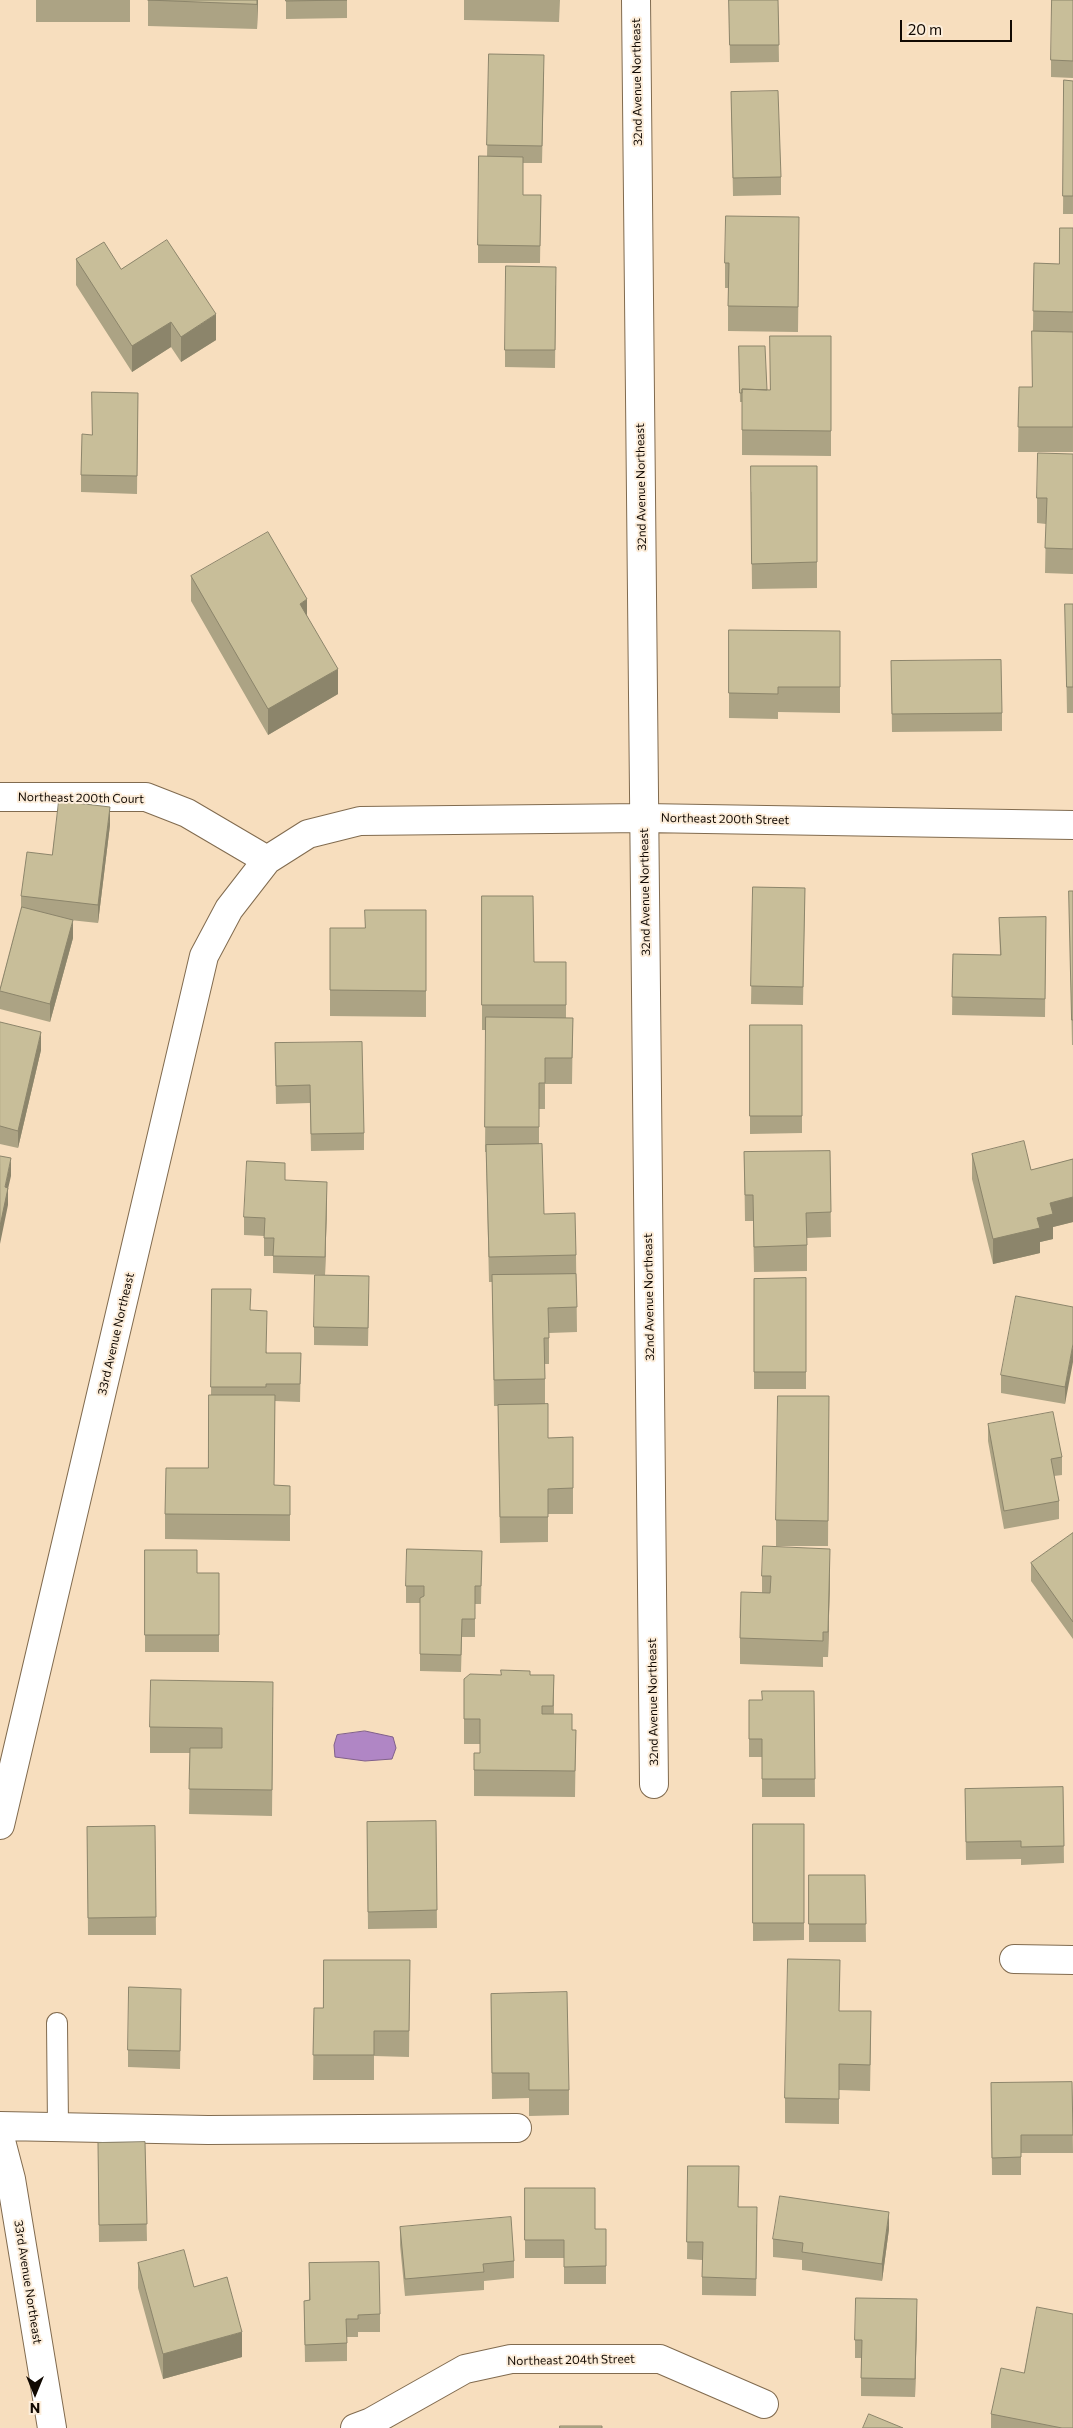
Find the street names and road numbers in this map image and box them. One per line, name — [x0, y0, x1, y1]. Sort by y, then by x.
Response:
street label: 32nd Avenue Northeast — [629, 18, 645, 146]
street label: 32nd Avenue Northeast — [633, 423, 649, 551]
street label: Northeast 200th Court — [18, 790, 144, 806]
street label: Northeast 200th Street — [661, 811, 789, 827]
street label: 32nd Avenue Northeast — [637, 828, 653, 956]
street label: 32nd Avenue Northeast — [641, 1233, 657, 1361]
street label: 33rd Avenue Northeast — [95, 1271, 137, 1397]
street label: 32nd Avenue Northeast — [645, 1638, 661, 1766]
street label: 33rd Avenue Northeast — [11, 2219, 45, 2345]
street label: Northeast 204th Street — [507, 2352, 635, 2368]

